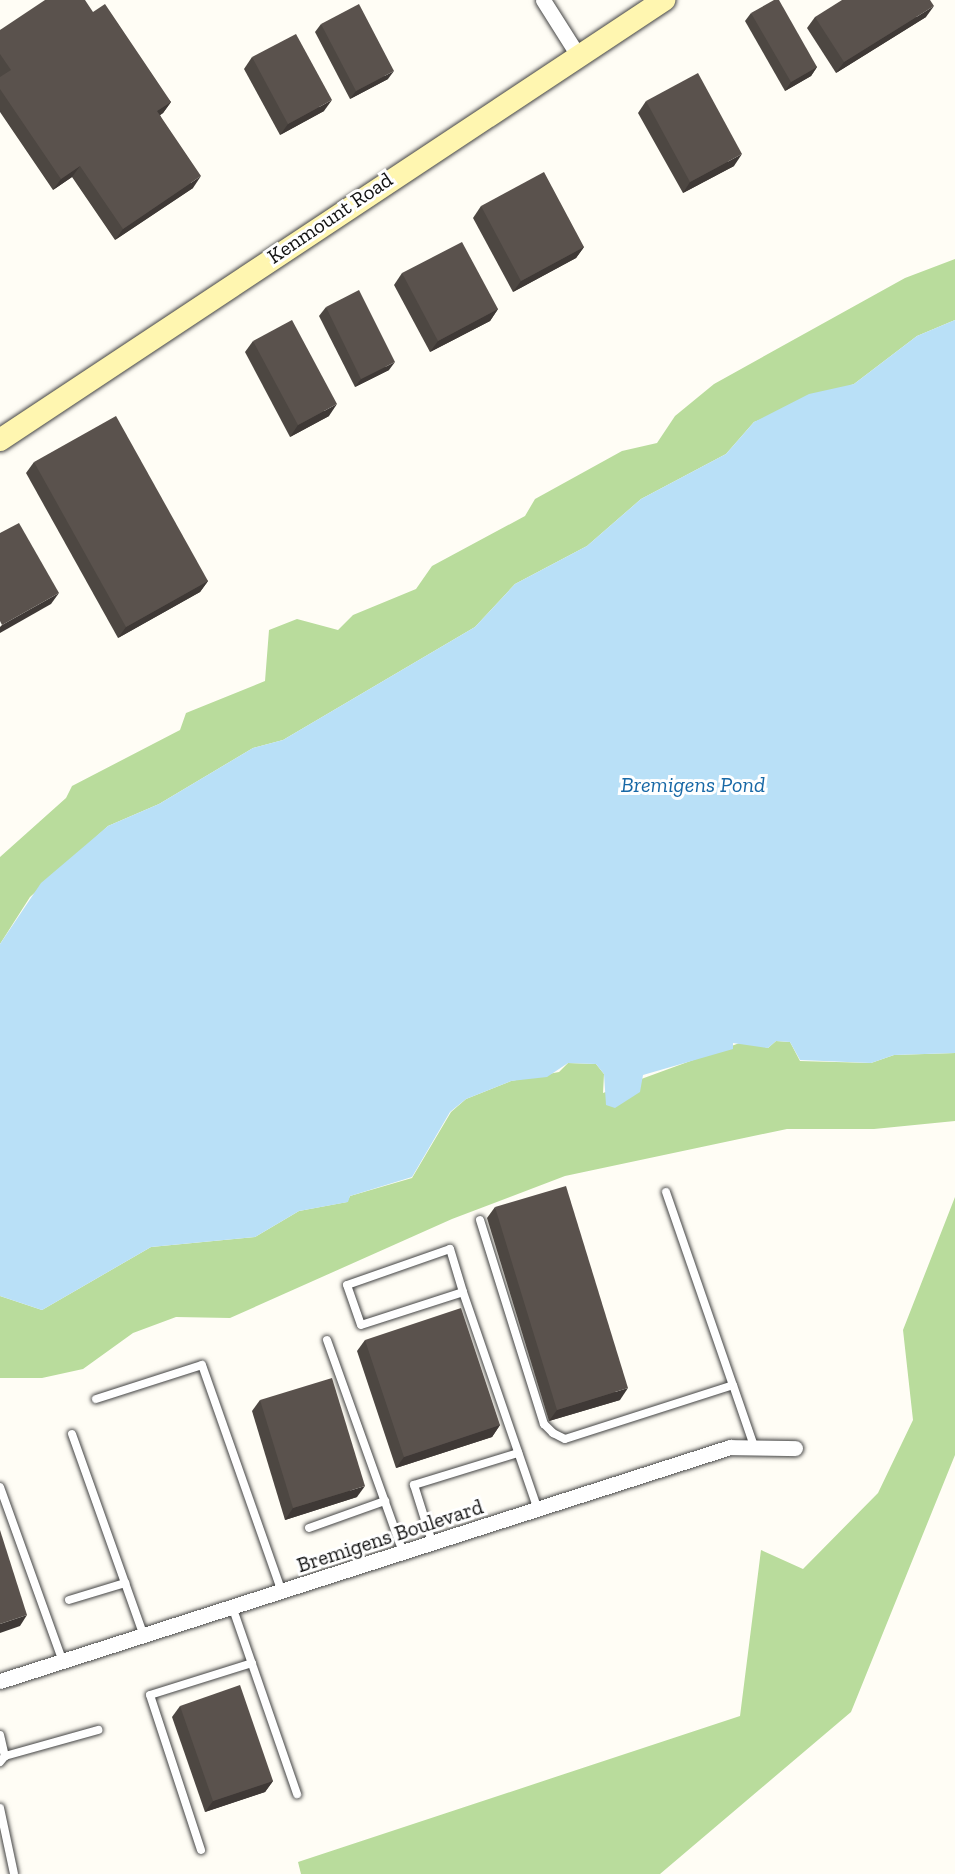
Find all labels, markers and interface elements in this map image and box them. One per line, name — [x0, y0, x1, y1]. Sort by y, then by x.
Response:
street label: Kenmount Road — [263, 167, 397, 269]
water label: Bremigens Pond — [621, 772, 765, 798]
street label: Bremigens Boulevard — [294, 1494, 486, 1578]

